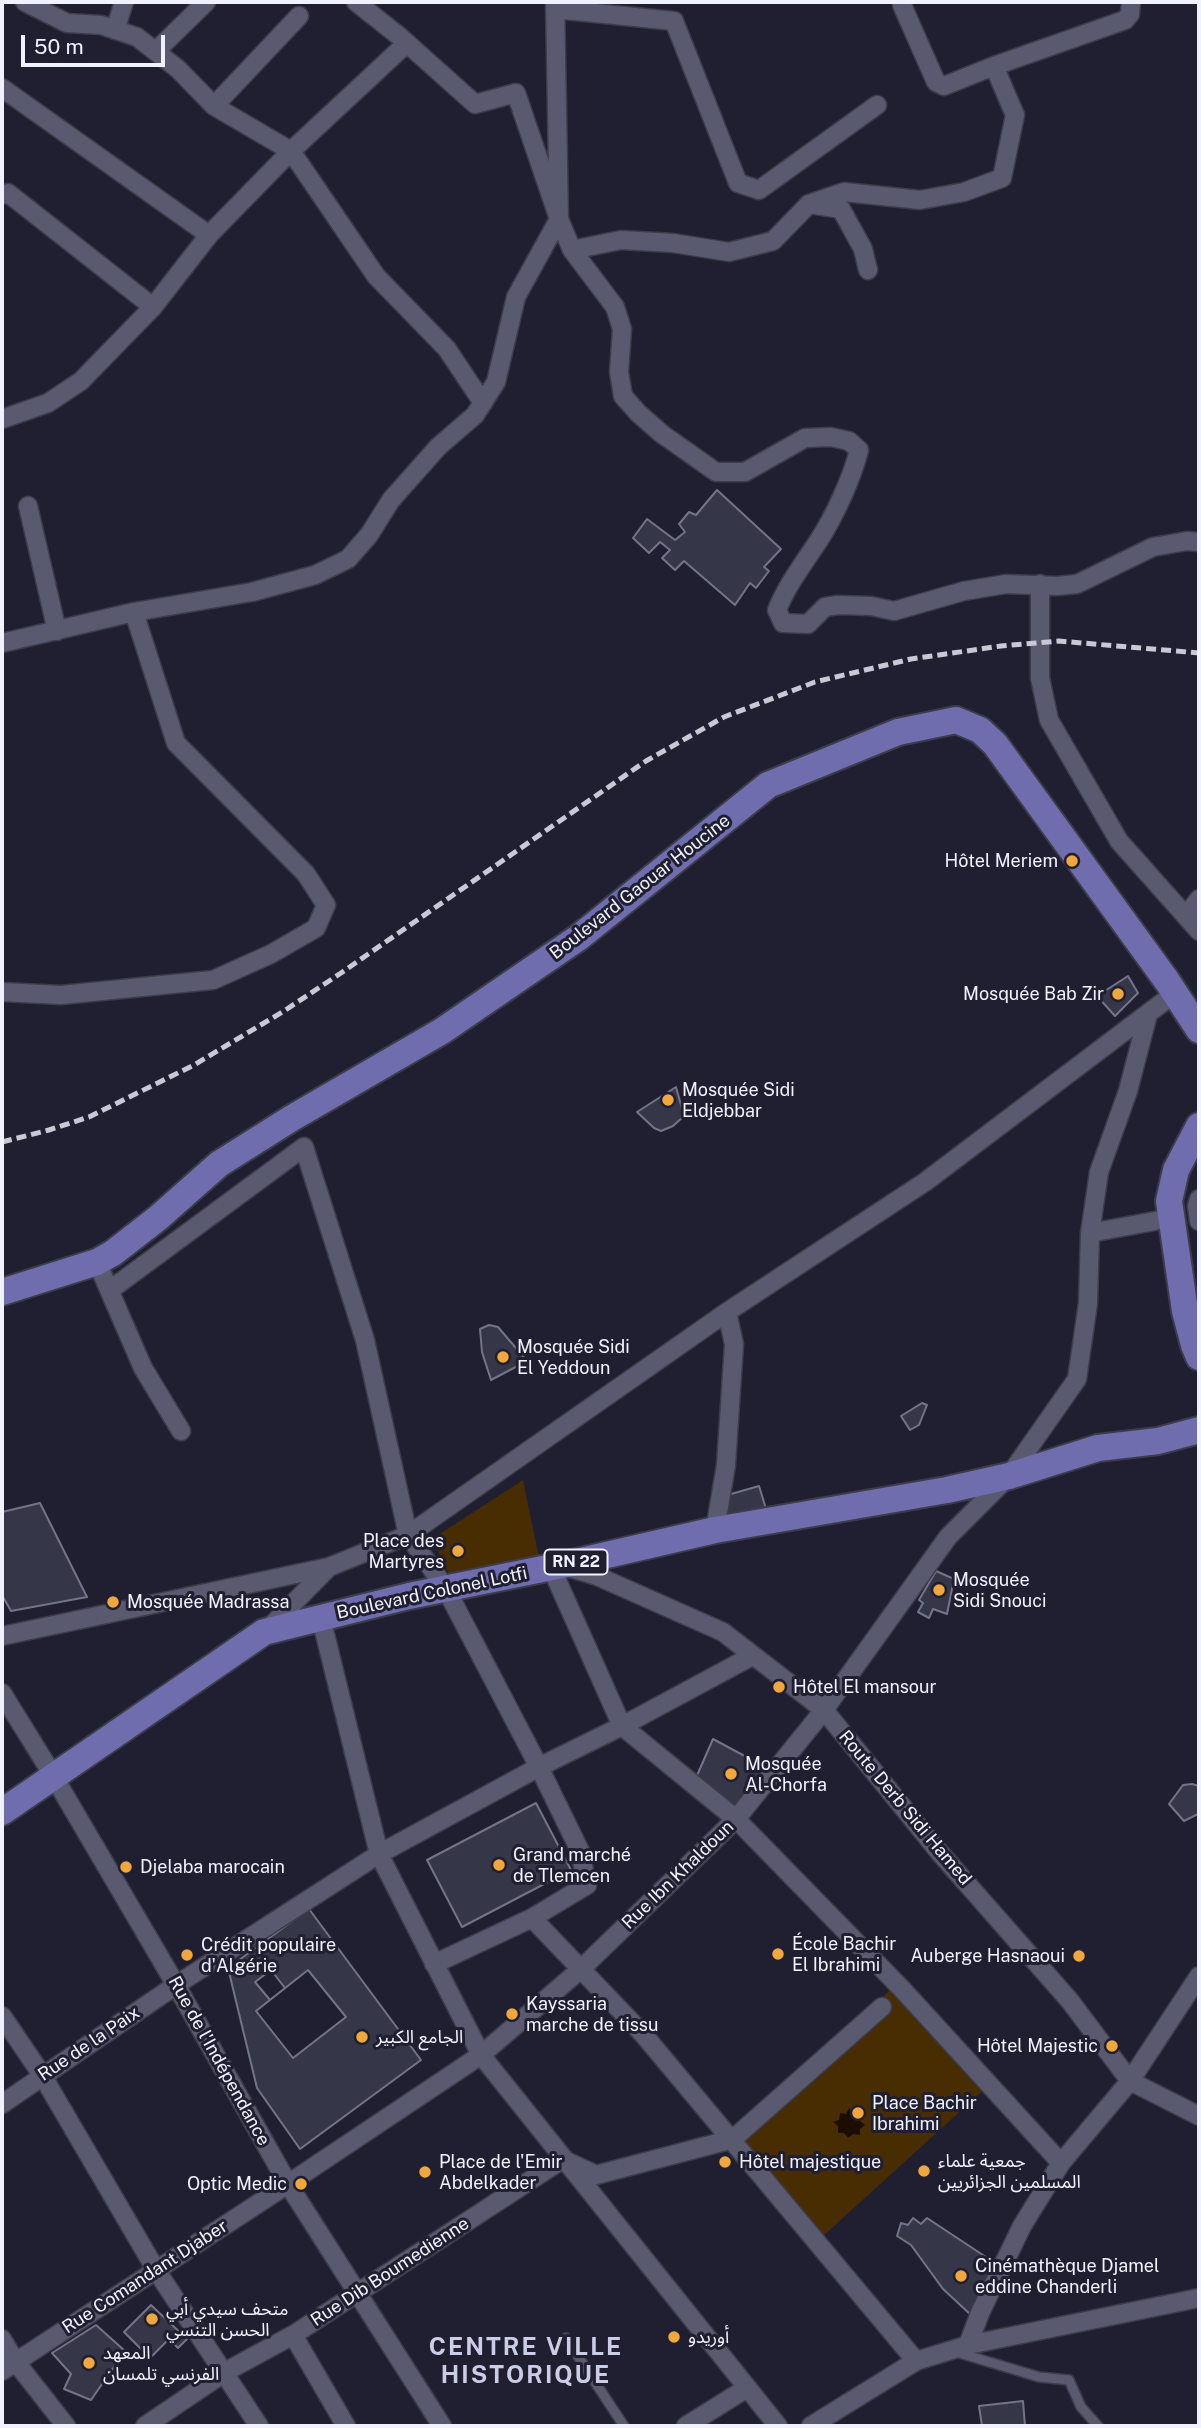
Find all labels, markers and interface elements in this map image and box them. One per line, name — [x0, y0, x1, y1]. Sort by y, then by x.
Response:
scale bar — [24, 21, 168, 65]
text: 50 m — [34, 34, 84, 59]
street label: Boulevard Gaouar Houcine — [546, 810, 734, 964]
place label: Hôtel Meriem — [945, 850, 1058, 872]
marker: Hôtel Meriem — [1064, 853, 1080, 869]
place label: Mosquée Bab Zir — [963, 983, 1104, 1005]
marker: Mosquée Bab Zir — [1110, 986, 1126, 1002]
place label: Mosquée Sidi Eldjebbar — [682, 1079, 795, 1122]
marker: Mosquée Sidi Eldjebbar — [660, 1092, 676, 1108]
place label: Mosquée Sidi El Yeddoun — [517, 1336, 630, 1378]
marker: Mosquée Sidi El Yeddoun — [495, 1349, 511, 1365]
place label: Place des Martyres — [363, 1530, 444, 1572]
marker: Place des Martyres — [450, 1543, 466, 1559]
road number: RN 22 — [544, 1550, 608, 1574]
street label: Boulevard Colonel Lotfi — [335, 1562, 529, 1624]
place label: Mosquée Sidi Snouci — [953, 1569, 1046, 1612]
marker: Mosquée Sidi Snouci — [931, 1582, 947, 1598]
place label: Mosquée Madrassa — [127, 1591, 289, 1613]
marker: Mosquée Madrassa — [105, 1594, 121, 1610]
place label: Hôtel El mansour — [793, 1676, 937, 1698]
marker: Hôtel El mansour — [771, 1679, 787, 1695]
street label: Route Derb Sidi Hamed — [834, 1726, 976, 1890]
place label: Mosquée Al-Chorfa — [745, 1753, 827, 1796]
marker: Mosquée Al-Chorfa — [723, 1766, 739, 1782]
street label: Rue Ibn Khaldoun — [618, 1816, 738, 1934]
place label: Grand marché de Tlemcen — [513, 1844, 631, 1886]
place label: Djelaba marocain — [140, 1856, 285, 1878]
marker: Grand marché de Tlemcen — [491, 1857, 507, 1873]
marker: Djelaba marocain — [118, 1859, 134, 1875]
place label: École Bachir El Ibrahimi — [792, 1933, 896, 1976]
place label: Crédit populaire d'Algérie — [201, 1934, 336, 1976]
place label: Auberge Hasnaoui — [910, 1945, 1065, 1967]
marker: École Bachir El Ibrahimi — [770, 1946, 786, 1962]
marker: Crédit populaire d'Algérie — [179, 1947, 195, 1963]
marker: Auberge Hasnaoui — [1071, 1948, 1087, 1964]
street label: Rue de l'Indépendance — [163, 1973, 275, 2149]
place label: Kayssaria marche de tissu — [526, 1993, 658, 2036]
street label: Rue de la Paix — [34, 2002, 144, 2086]
marker: Kayssaria marche de tissu — [504, 2006, 520, 2022]
place label: الجامع الكبير — [376, 2026, 463, 2048]
marker: الجامع الكبير — [354, 2029, 370, 2045]
place label: Hôtel Majestic — [977, 2035, 1098, 2057]
marker: Hôtel Majestic — [1104, 2038, 1120, 2054]
place label: Place Bachir Ibrahimi — [872, 2092, 977, 2134]
marker: Place Bachir Ibrahimi — [850, 2105, 866, 2121]
place label: جمعية علماء المسلمين الجزائريين — [938, 2150, 1081, 2192]
place label: Place de l'Emir Abdelkader — [439, 2151, 563, 2194]
place label: Hôtel majestique — [739, 2151, 881, 2173]
marker: Hôtel majestique — [717, 2154, 733, 2170]
marker: جمعية علماء المسلمين الجزائريين — [916, 2163, 932, 2179]
marker: Place de l'Emir Abdelkader — [417, 2164, 433, 2180]
place label: Optic Medic — [187, 2173, 287, 2195]
marker: Optic Medic — [293, 2176, 309, 2192]
street label: Rue Dib Boumedienne — [307, 2213, 473, 2331]
street label: Rue Comandant Djaber — [58, 2215, 232, 2339]
place label: Cinémathèque Djamel eddine Chanderli — [975, 2255, 1159, 2298]
marker: Cinémathèque Djamel eddine Chanderli — [953, 2268, 969, 2284]
place label: متحف سيدي أبي الحسن التنسي — [166, 2298, 289, 2340]
marker: متحف سيدي أبي الحسن التنسي — [144, 2311, 160, 2327]
place label: أوريدو — [688, 2326, 729, 2348]
marker: أوريدو — [666, 2329, 682, 2345]
district label: CENTRE VILLE HISTORIQUE — [430, 2334, 622, 2390]
place label: المعهد الفرنسي تلمسان — [103, 2342, 219, 2384]
marker: المعهد الفرنسي تلمسان — [81, 2355, 97, 2371]

